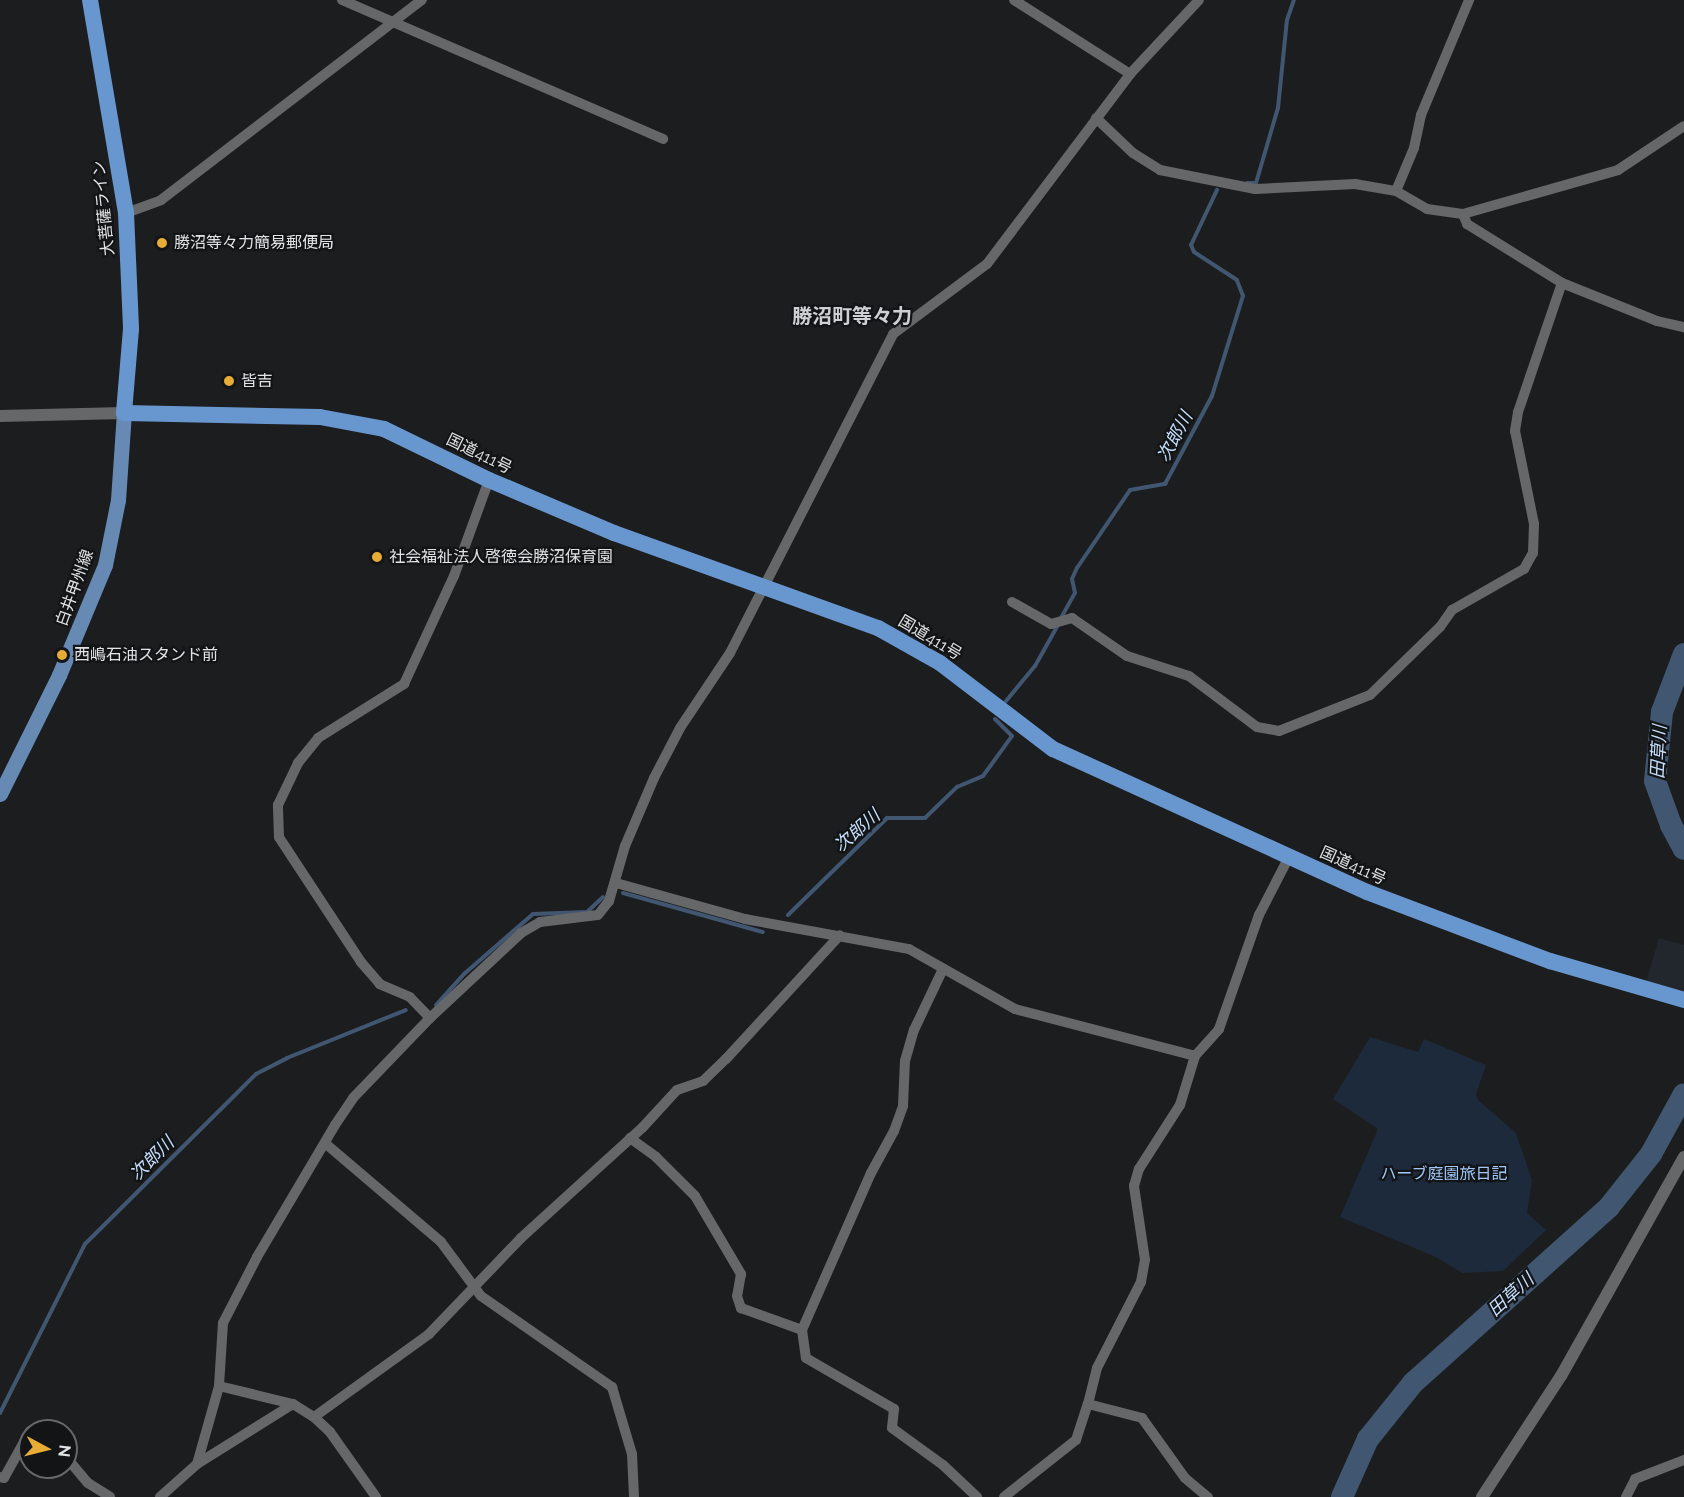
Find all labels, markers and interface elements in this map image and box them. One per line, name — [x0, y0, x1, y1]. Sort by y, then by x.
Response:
street label: 大菩薩ライン — [89, 159, 119, 257]
place label: 勝沼等々力簡易郵便局 — [174, 233, 334, 253]
marker: 勝沼等々力簡易郵便局 — [155, 236, 169, 250]
district label: 勝沼町等々力 — [792, 304, 912, 328]
place label: 皆吉 — [241, 371, 273, 391]
marker: 皆吉 — [222, 374, 236, 388]
water label: 次郎川 — [1153, 408, 1197, 466]
street label: 国道411号 — [443, 430, 515, 478]
street label: 白井甲州線 — [52, 547, 98, 629]
place label: 社会福祉法人啓徳会勝沼保育園 — [389, 547, 613, 567]
marker: 社会福祉法人啓徳会勝沼保育園 — [370, 550, 384, 564]
street label: 国道411号 — [895, 612, 965, 664]
place label: 西嶋石油スタンド前 — [74, 645, 218, 665]
marker: 西嶋石油スタンド前 — [55, 648, 69, 662]
water label: 田草川 — [1647, 724, 1671, 780]
water label: 次郎川 — [830, 805, 884, 857]
street label: 国道411号 — [1317, 843, 1389, 889]
water label: 次郎川 — [125, 1132, 179, 1186]
park label: ハーブ庭園旅日記 — [1380, 1164, 1508, 1184]
water label: 田草川 — [1484, 1269, 1538, 1321]
north arrow — [18, 1419, 78, 1479]
text: N — [54, 1444, 75, 1458]

